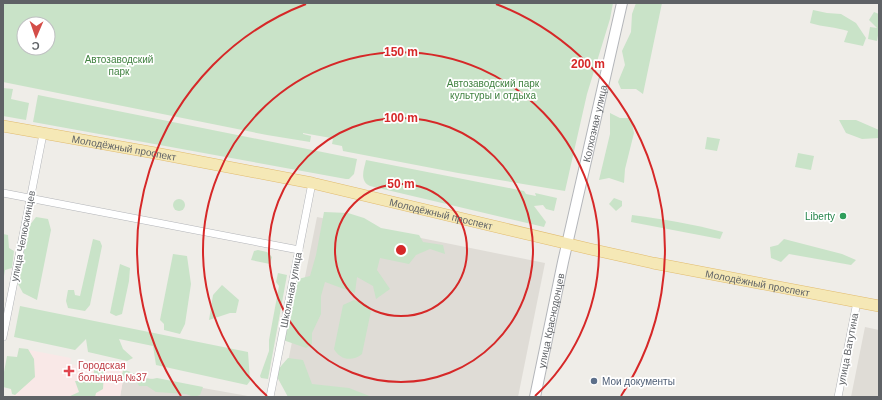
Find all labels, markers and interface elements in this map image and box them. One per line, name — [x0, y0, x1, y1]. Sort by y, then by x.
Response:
north arrow — [16, 16, 56, 56]
text: С — [31, 40, 40, 52]
text: 150 m — [384, 45, 418, 59]
park label: Автозаводский парк — [85, 54, 153, 77]
text: 200 m — [571, 57, 605, 71]
park label: Автозаводский парк культуры и отдыха — [447, 78, 540, 101]
street label: Колхозная улица — [580, 83, 609, 163]
text: 100 m — [384, 111, 418, 125]
street label: Молодёжный проспект — [71, 133, 178, 163]
text: 50 m — [387, 177, 415, 191]
street label: улица Челюскинцев — [9, 190, 37, 282]
street label: Молодёжный проспект — [388, 196, 494, 231]
place label: Liberty — [805, 211, 835, 222]
marker: Liberty — [838, 211, 848, 221]
centre of rings — [394, 243, 408, 257]
street label: Школьная улица — [278, 251, 304, 329]
street label: Молодёжный проспект — [705, 268, 811, 298]
street label: улица Краснодонцев — [536, 272, 566, 369]
street label: улица Ватутина — [836, 312, 860, 386]
place label: Городская больница №37 — [78, 360, 148, 383]
marker: Городская больница №37 — [63, 365, 75, 377]
marker: Мои документы — [589, 376, 599, 386]
place label: Мои документы — [602, 376, 675, 387]

